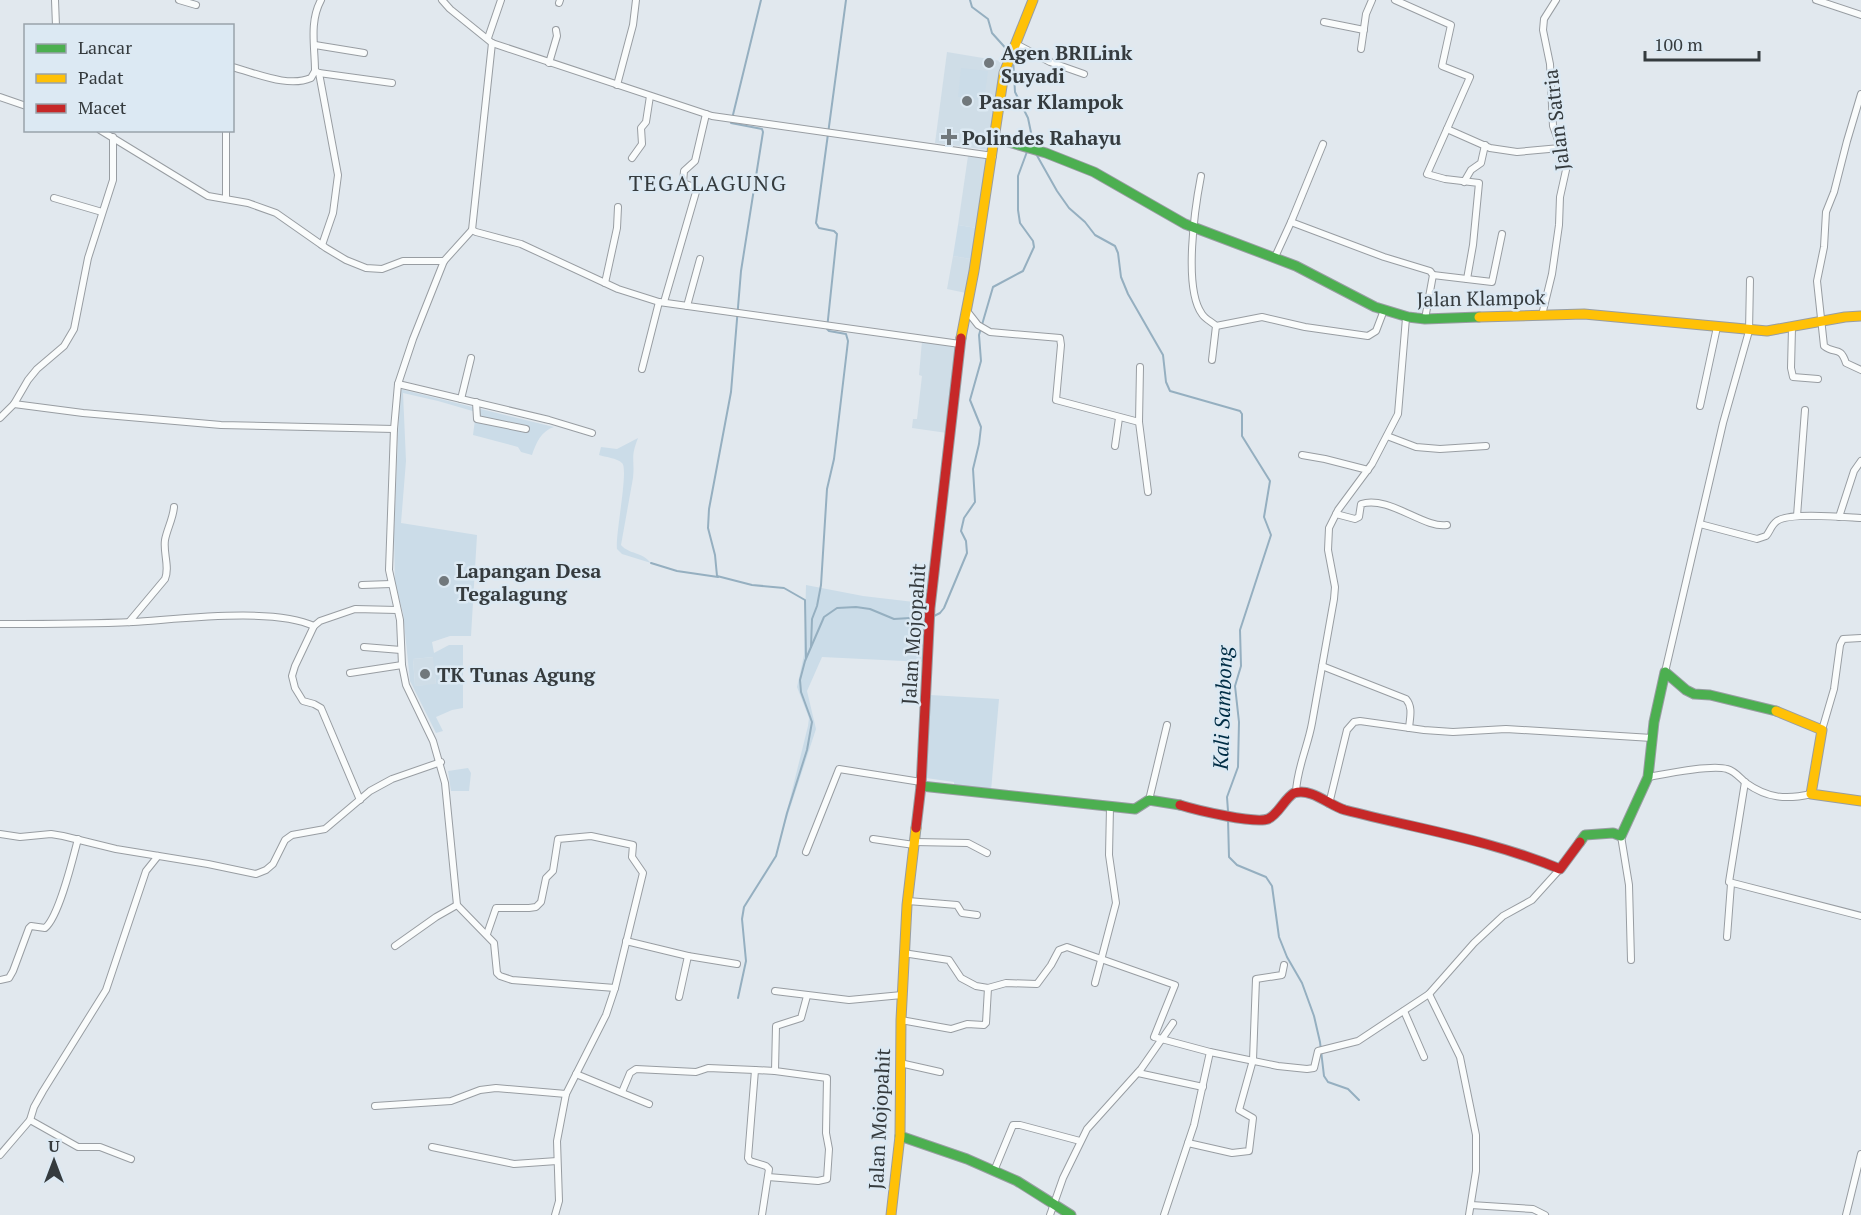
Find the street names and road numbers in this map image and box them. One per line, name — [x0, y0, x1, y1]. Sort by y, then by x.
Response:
street label: Jalan Satria — [1536, 68, 1576, 172]
street label: Jalan Klampok — [1416, 283, 1546, 313]
street label: Jalan Mojopahit — [895, 562, 931, 706]
street label: Jalan Mojopahit — [862, 1047, 896, 1190]

